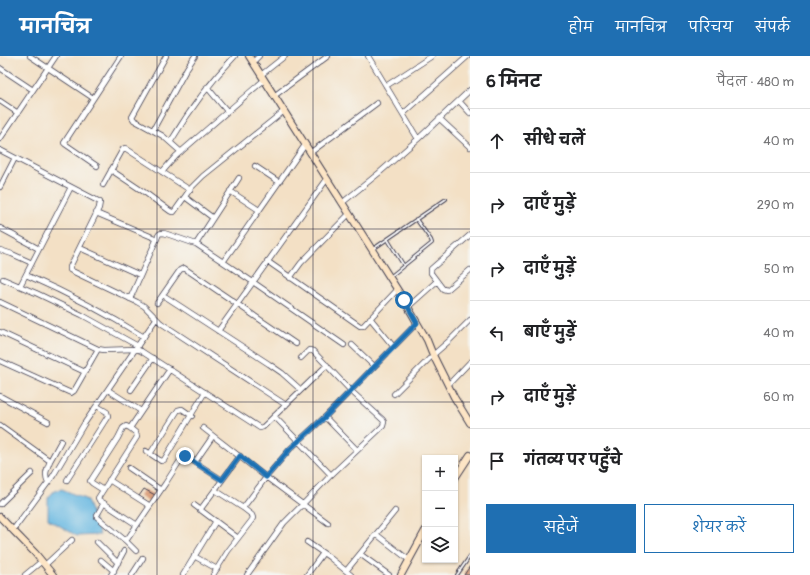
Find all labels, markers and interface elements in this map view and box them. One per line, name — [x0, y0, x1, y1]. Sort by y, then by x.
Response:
text: मानचित्र — [20, 15, 91, 39]
text: होम — [569, 19, 593, 36]
text: मानचित्र — [615, 19, 667, 36]
text: परिचय — [689, 19, 733, 36]
text: संपर्क — [755, 19, 790, 36]
text: 6 मिनट — [486, 71, 541, 92]
text: पैदल · 480 m — [717, 74, 794, 90]
icon: ahead — [486, 130, 508, 152]
text: सीधे चलें — [524, 131, 585, 150]
text: 40 m — [763, 133, 794, 149]
icon: right — [486, 194, 508, 216]
text: दाएँ मुड़ें — [524, 195, 576, 214]
text: 290 m — [757, 197, 794, 213]
icon: right — [486, 258, 508, 280]
text: दाएँ मुड़ें — [524, 259, 576, 278]
text: 50 m — [764, 261, 794, 277]
route start — [395, 291, 413, 309]
icon: left — [486, 322, 508, 344]
text: बाएँ मुड़ें — [524, 323, 576, 342]
text: 40 m — [763, 325, 794, 341]
icon: right — [486, 386, 508, 408]
text: दाएँ मुड़ें — [524, 387, 576, 406]
text: 60 m — [763, 389, 794, 405]
route end — [176, 447, 194, 465]
icon: arrive — [486, 450, 508, 472]
text: गंतव्य पर पहुँचे — [524, 451, 622, 470]
map controls — [422, 455, 458, 563]
button: + — [422, 455, 458, 491]
button: − — [422, 491, 458, 527]
button: सहेजें — [486, 504, 636, 553]
button: शेयर करें — [644, 504, 794, 553]
button: layers — [422, 527, 458, 563]

